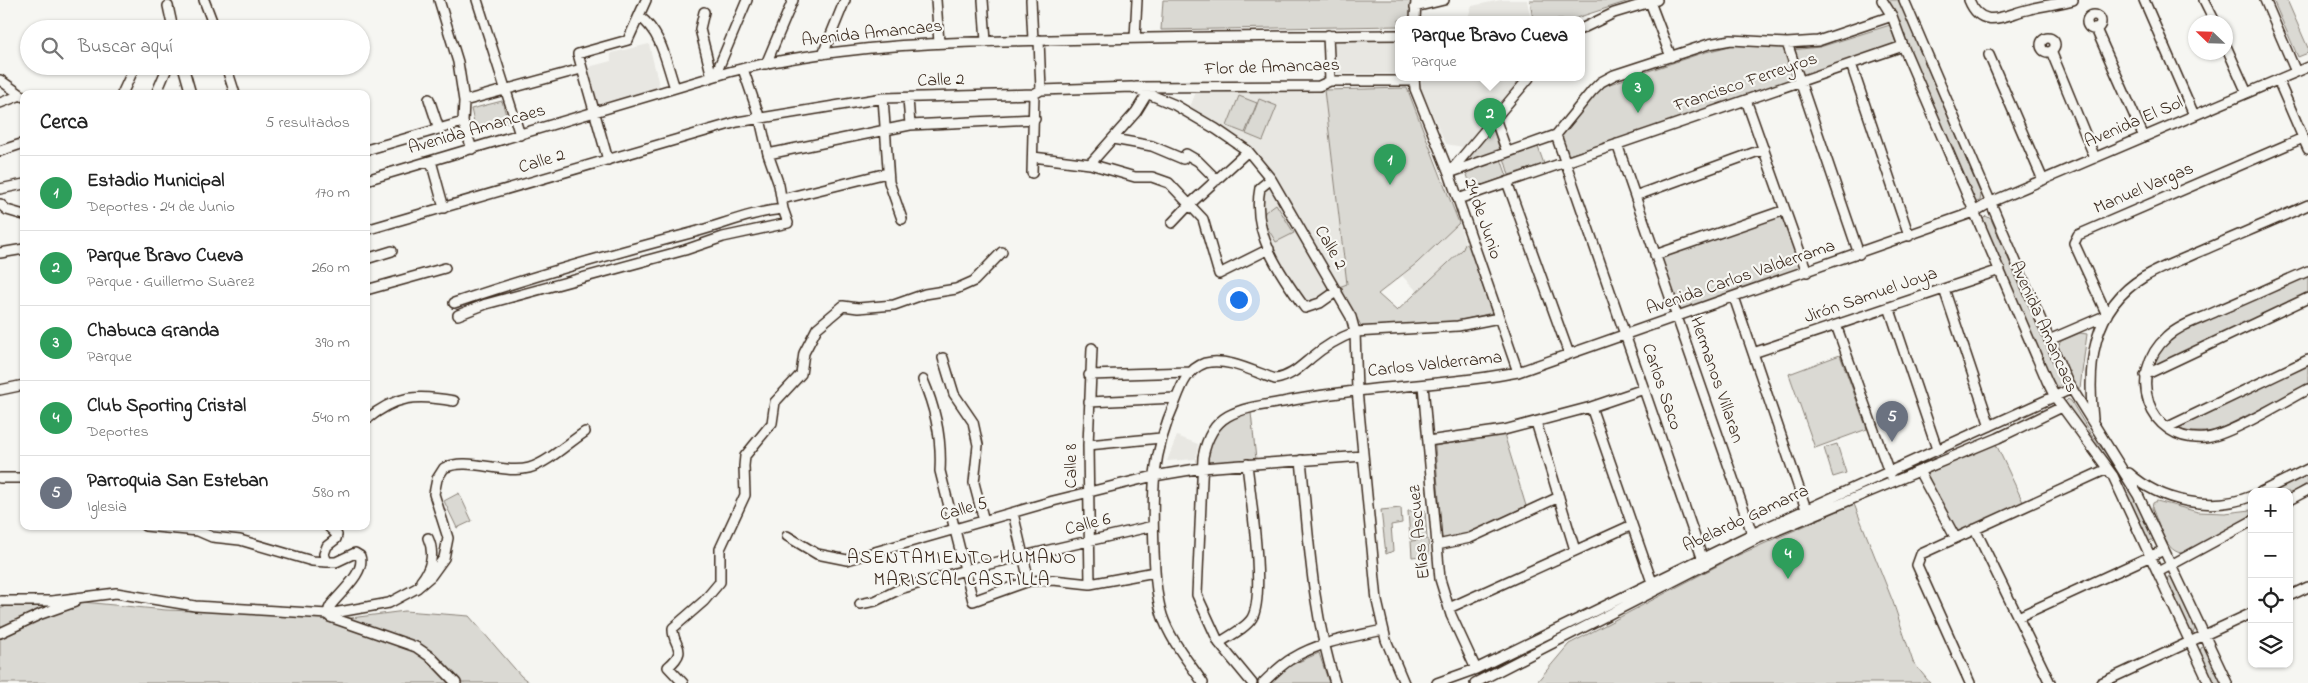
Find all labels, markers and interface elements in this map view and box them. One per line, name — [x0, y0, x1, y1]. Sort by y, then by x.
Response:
street label: Avenida Amancaes — [800, 14, 944, 54]
north arrow — [2188, 15, 2233, 60]
popup — [1395, 16, 1585, 81]
search box — [20, 20, 370, 75]
text: Parque Bravo Cueva — [1412, 23, 1568, 50]
icon: search — [38, 34, 66, 62]
text: Buscar aquí — [78, 34, 173, 61]
street label: Francisco Ferreyros — [1670, 46, 1821, 120]
text: Parque — [1412, 50, 1457, 74]
street label: Flor de Amancaes — [1203, 53, 1340, 83]
street label: Calle 2 — [917, 67, 965, 95]
pin: 3 — [1622, 72, 1654, 113]
street label: Avenida El Sol — [2081, 91, 2187, 155]
street label: Avenida Amancaes — [405, 98, 549, 162]
pin: 2 — [1474, 98, 1506, 139]
text: Cerca — [40, 108, 88, 138]
text: 5 resultados — [265, 111, 350, 135]
street label: Calle 2 — [516, 143, 568, 181]
pin: 1 — [1374, 144, 1406, 185]
street label: Manuel Vargas — [2090, 156, 2198, 223]
text: Estadio Municipal — [87, 168, 224, 195]
street label: 24 de Junio — [1456, 175, 1508, 263]
text: 1 — [53, 181, 59, 205]
text: 170 m — [315, 181, 350, 205]
text: Deportes · 24 de Junio — [87, 195, 235, 219]
street label: Calle 2 — [1307, 221, 1353, 275]
street label: Avenida Carlos Valderrama — [1643, 233, 1839, 323]
text: Parque Bravo Cueva — [87, 243, 243, 270]
text: 2 — [52, 256, 60, 280]
text: 260 m — [312, 256, 350, 280]
street label: Avenida Amancaes — [2002, 257, 2084, 397]
street label: Jirón Samuel Joya — [1801, 261, 1941, 331]
text: Parque · Guillermo Suarez — [87, 270, 254, 294]
your location — [1226, 287, 1252, 313]
street label: Hermanos Villaran — [1682, 313, 1750, 447]
text: Chabuca Granda — [87, 318, 219, 345]
text: 3 — [53, 331, 59, 355]
text: 390 m — [315, 331, 350, 355]
street label: Carlos Saco — [1634, 340, 1688, 434]
text: Parque — [87, 345, 132, 369]
street label: Carlos Valderrama — [1366, 345, 1504, 385]
text: Club Sporting Cristal — [87, 393, 246, 420]
pin: 5 — [1876, 401, 1908, 442]
text: 4 — [53, 406, 59, 430]
text: 540 m — [311, 406, 350, 430]
text: Deportes — [87, 420, 149, 444]
street label: Calle 8 — [1059, 443, 1085, 488]
text: Parroquia San Esteban — [87, 468, 268, 495]
street label: Abelardo Gamarra — [1679, 478, 1813, 560]
text: 5 — [51, 481, 61, 505]
text: 580 m — [312, 481, 350, 505]
street label: Elías Ascuez — [1402, 483, 1438, 580]
map controls — [2248, 488, 2293, 668]
button: + — [2248, 488, 2293, 533]
street label: Calle 5 — [937, 491, 991, 529]
text: Iglesia — [87, 495, 127, 519]
street label: Calle 6 — [1062, 507, 1114, 543]
button: − — [2248, 533, 2293, 578]
pin: 4 — [1772, 538, 1804, 579]
district label: ASENTAMIENTO HUMANO MARISCAL CASTILLA — [847, 545, 1077, 594]
button: locate — [2248, 578, 2293, 623]
button: layers — [2248, 623, 2293, 668]

